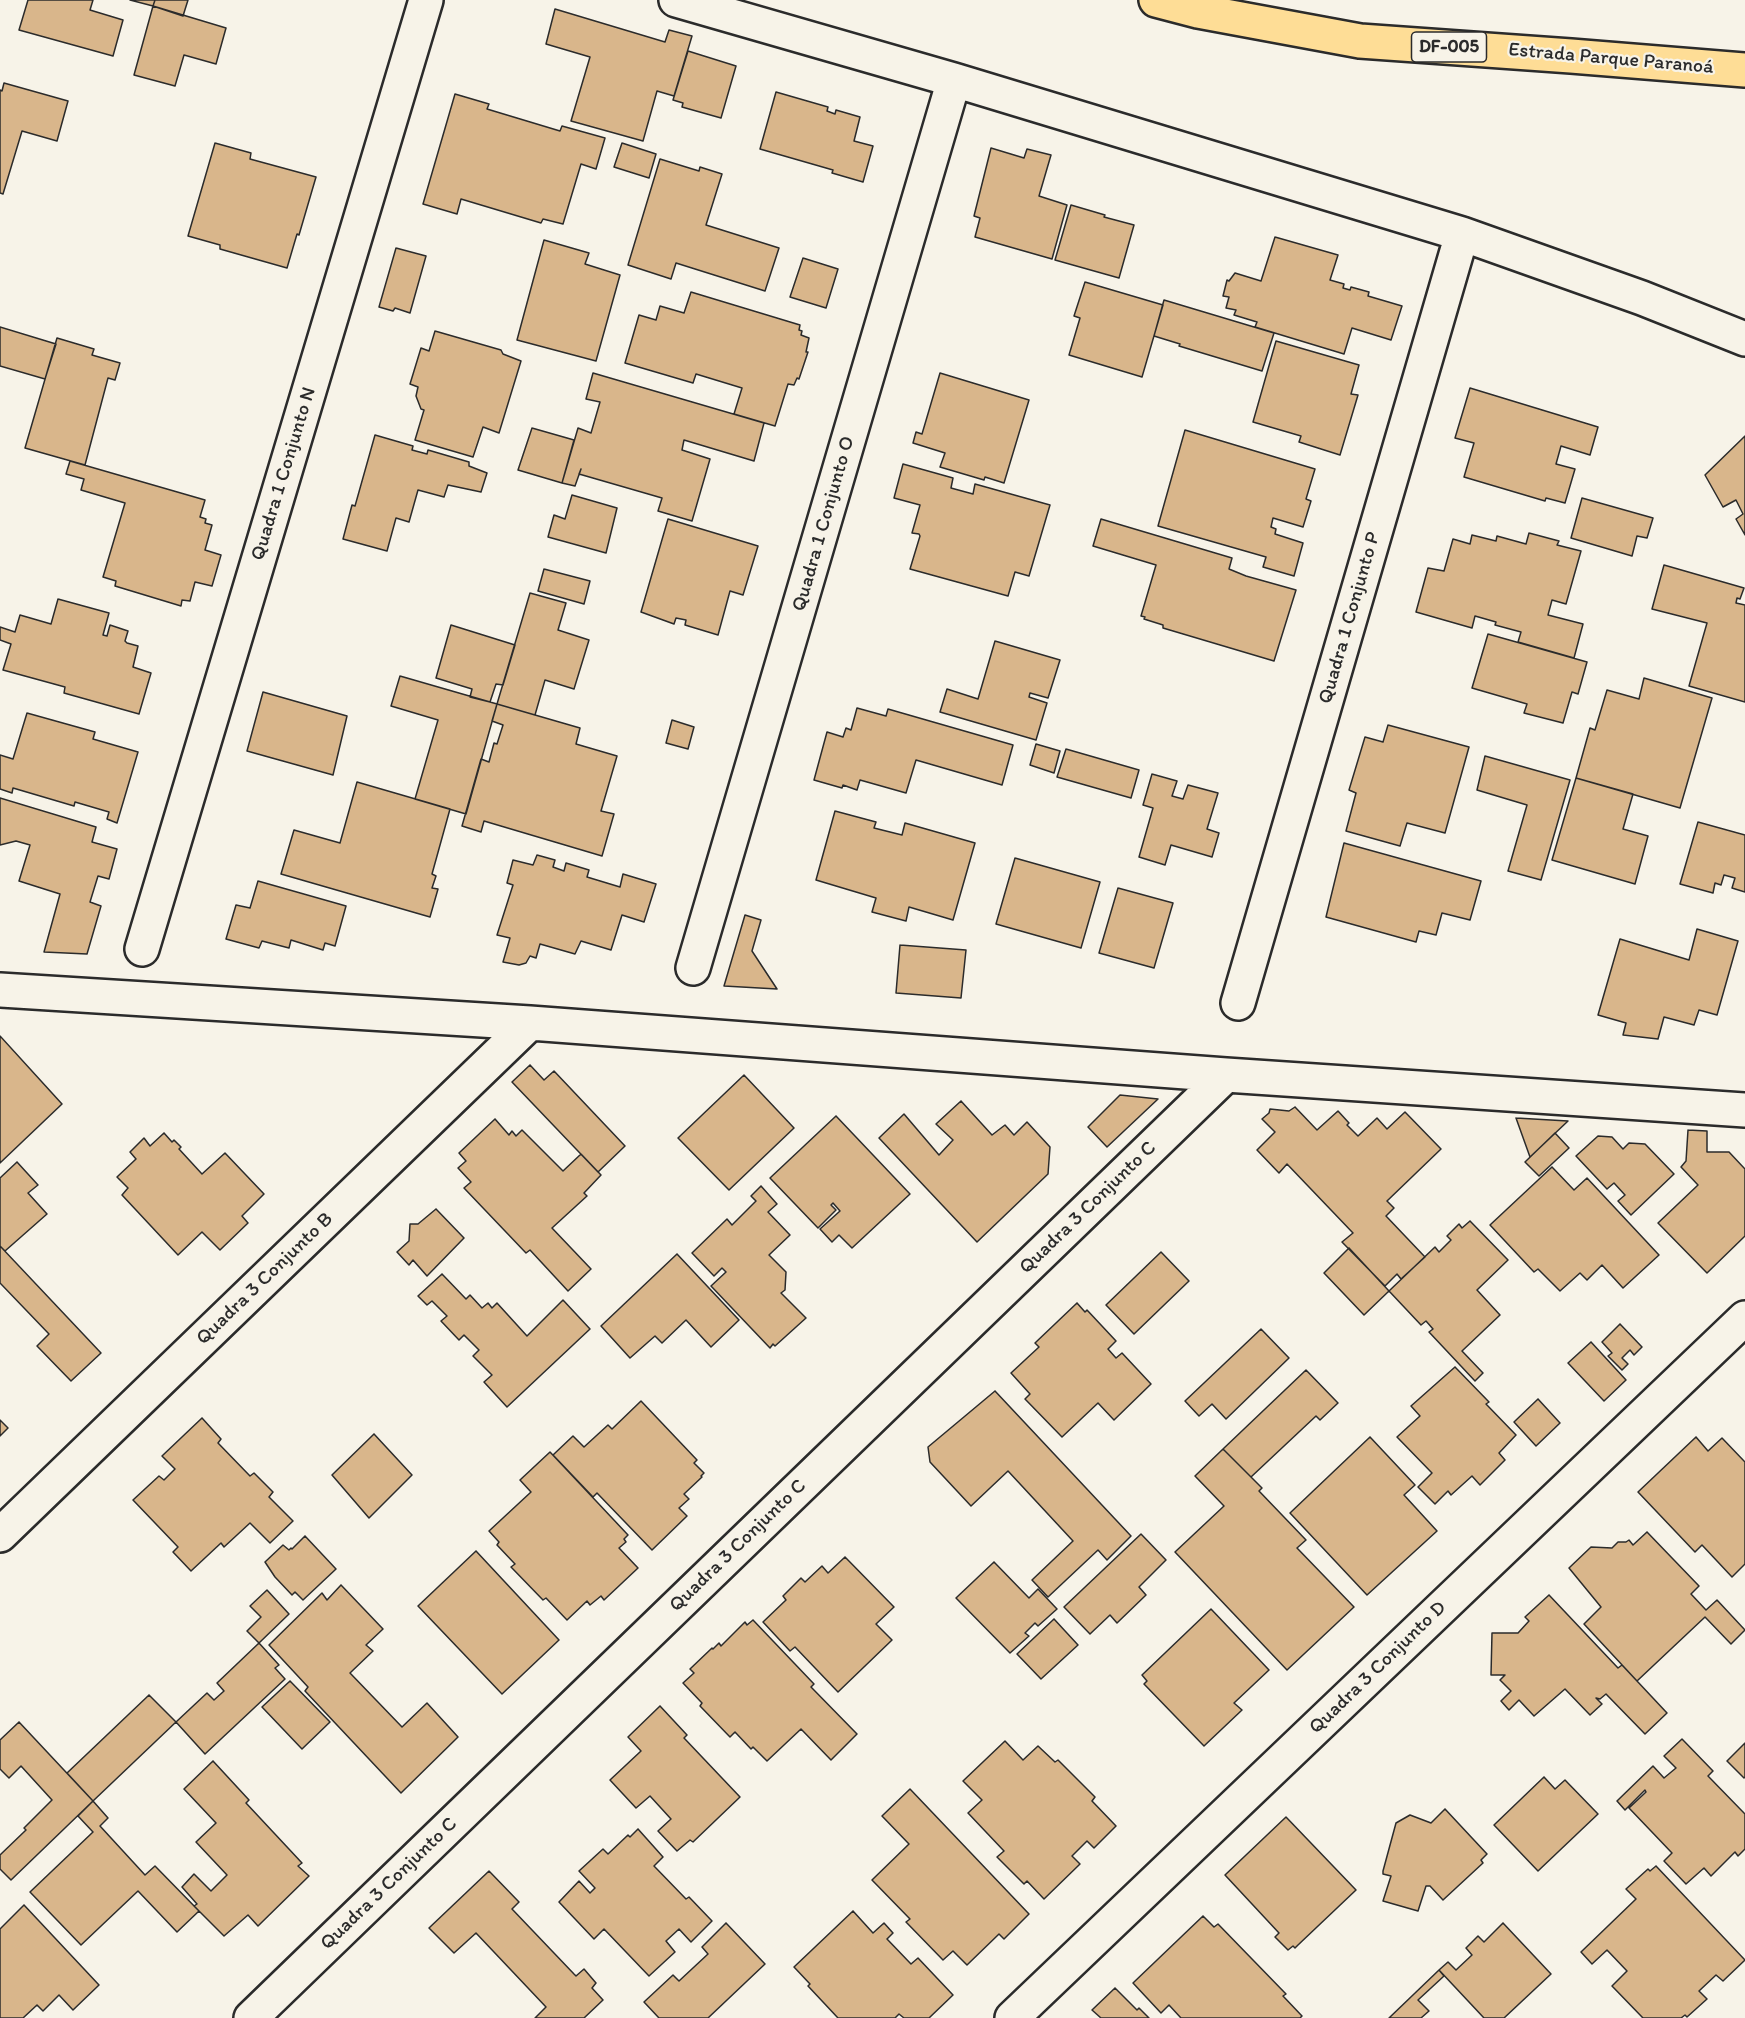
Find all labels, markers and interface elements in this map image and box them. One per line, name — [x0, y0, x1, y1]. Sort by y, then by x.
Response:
road number: DF-005 — [1412, 32, 1486, 62]
street label: Estrada Parque Paranoá — [1507, 38, 1715, 80]
street label: Quadra 1 Conjunto N — [246, 384, 322, 564]
street label: Quadra 1 Conjunto O — [788, 434, 860, 614]
street label: Quadra 1 Conjunto P — [1314, 529, 1386, 707]
street label: Quadra 3 Conjunto C — [1015, 1137, 1161, 1279]
street label: Quadra 3 Conjunto B — [192, 1208, 338, 1350]
street label: Quadra 3 Conjunto C — [665, 1475, 811, 1617]
street label: Quadra 3 Conjunto D — [1304, 1596, 1452, 1740]
street label: Quadra 3 Conjunto C — [316, 1813, 462, 1955]

